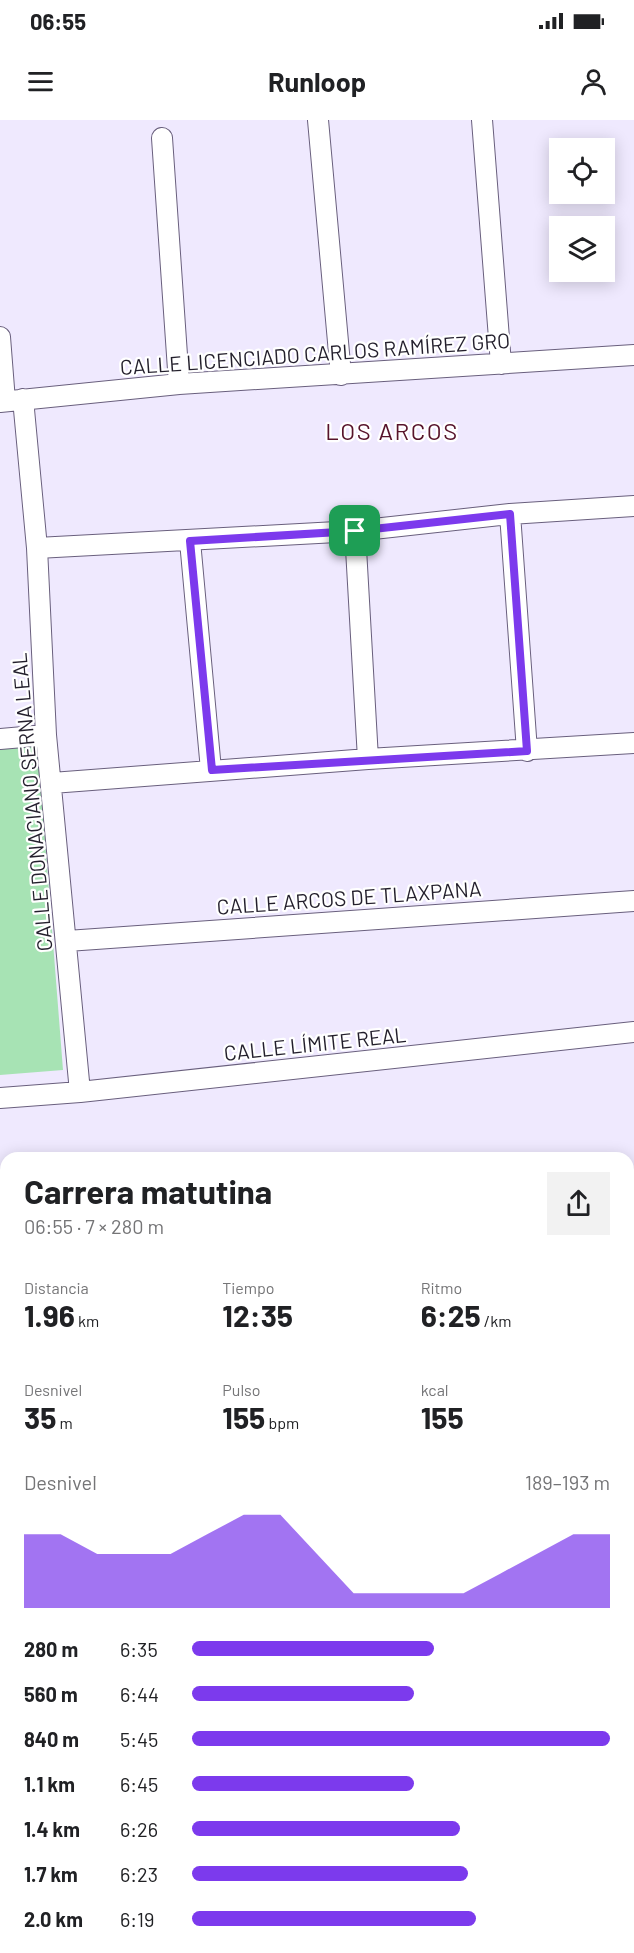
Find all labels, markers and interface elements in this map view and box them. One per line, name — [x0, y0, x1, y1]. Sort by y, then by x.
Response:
text: 06:55 — [30, 8, 86, 34]
icon: menu — [24, 65, 57, 98]
text: Runloop — [268, 65, 366, 97]
icon: person — [577, 65, 610, 98]
map controls — [549, 138, 615, 282]
button: locate — [549, 138, 615, 204]
button: layers — [549, 216, 615, 282]
street label: CALLE LICENCIADO CARLOS RAMÍREZ GRO — [119, 327, 511, 379]
district label: LOS ARCOS — [325, 416, 459, 445]
pin — [329, 505, 380, 556]
icon: arrive — [338, 514, 371, 547]
street label: CALLE DONACIANO SERNA LEAL — [5, 652, 57, 952]
street label: CALLE ARCOS DE TLAXPANA — [216, 875, 482, 919]
street label: CALLE LÍMITE REAL — [223, 1021, 407, 1065]
text: Carrera matutina — [24, 1171, 272, 1211]
button: share — [547, 1172, 610, 1235]
text: 06:55 · 7 × 280 m — [24, 1214, 164, 1238]
text: Distancia — [24, 1278, 89, 1297]
text: Tiempo — [222, 1278, 275, 1297]
text: Ritmo — [421, 1278, 462, 1297]
text: 1.96 — [24, 1297, 75, 1333]
text: 12:35 — [222, 1297, 293, 1333]
text: 6:25 — [421, 1297, 481, 1333]
text: km — [75, 1311, 99, 1330]
text: /km — [481, 1311, 512, 1330]
text: Desnivel — [24, 1380, 82, 1399]
text: Pulso — [222, 1380, 260, 1399]
text: kcal — [421, 1380, 449, 1399]
text: 35 — [24, 1399, 56, 1435]
text: 155 — [222, 1399, 265, 1435]
text: 155 — [421, 1399, 464, 1435]
text: m — [56, 1413, 73, 1432]
text: bpm — [265, 1413, 299, 1432]
text: Desnivel — [24, 1470, 97, 1494]
text: 189–193 m — [525, 1470, 610, 1494]
text: 280 m — [24, 1637, 78, 1661]
text: 6:35 — [120, 1637, 158, 1661]
text: 560 m — [24, 1682, 78, 1706]
text: 6:44 — [120, 1682, 159, 1706]
text: 840 m — [24, 1727, 79, 1751]
text: 5:45 — [120, 1727, 158, 1751]
text: 1.1 km — [24, 1772, 75, 1796]
text: 6:45 — [120, 1772, 158, 1796]
text: 1.4 km — [24, 1817, 80, 1841]
text: 6:26 — [120, 1817, 158, 1841]
text: 1.7 km — [24, 1862, 78, 1886]
text: 6:23 — [120, 1862, 158, 1886]
text: 2.0 km — [24, 1907, 83, 1931]
text: 6:19 — [120, 1907, 155, 1931]

